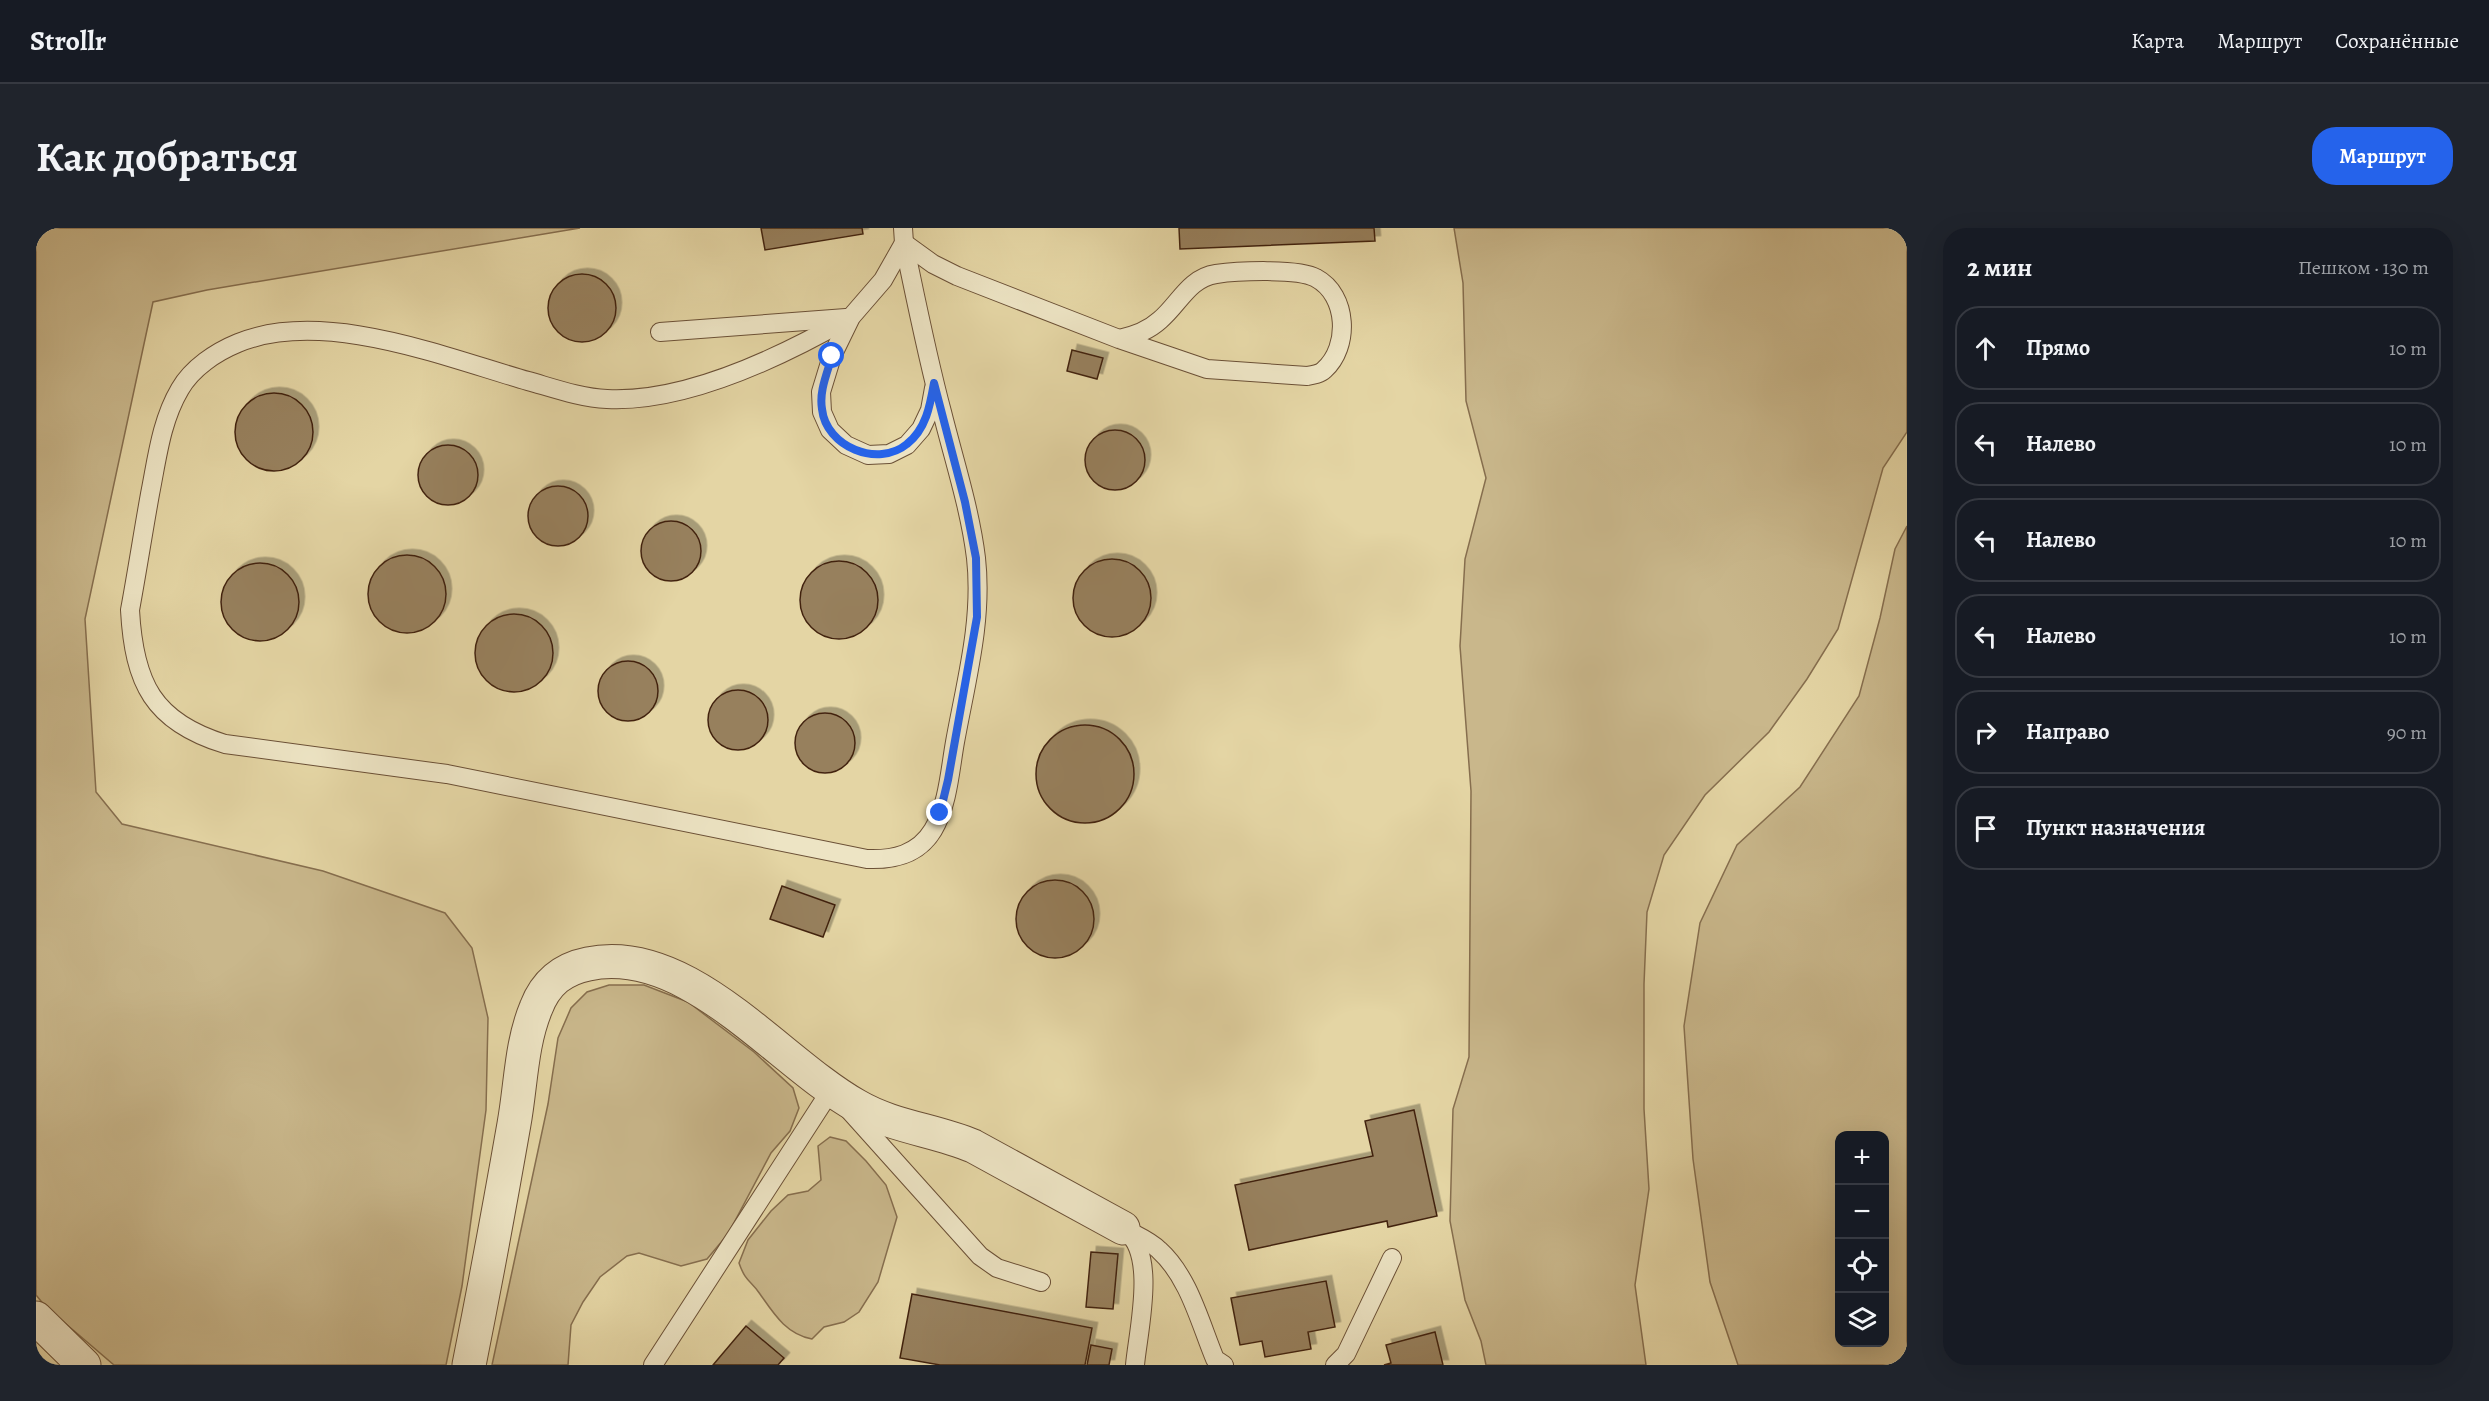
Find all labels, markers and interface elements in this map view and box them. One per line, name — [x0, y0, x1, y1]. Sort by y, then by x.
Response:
text: Strollr — [30, 22, 106, 60]
text: Карта — [2131, 27, 2184, 55]
text: Маршрут — [2217, 27, 2302, 55]
text: Сохранённые — [2335, 27, 2459, 55]
button: Маршрут — [2312, 127, 2453, 185]
text: Как добраться — [36, 128, 298, 185]
text: 2 мин — [1967, 250, 2032, 285]
text: Пешком · 130 m — [2298, 254, 2429, 281]
icon: ahead — [1969, 332, 2002, 365]
text: Прямо — [2026, 333, 2090, 363]
text: 10 m — [2389, 335, 2427, 362]
route start — [818, 342, 844, 368]
icon: left — [1969, 428, 2002, 461]
text: Налево — [2026, 429, 2096, 459]
text: 10 m — [2389, 431, 2427, 458]
icon: left — [1969, 524, 2002, 557]
text: Налево — [2026, 525, 2096, 555]
text: 10 m — [2389, 527, 2427, 554]
icon: left — [1969, 620, 2002, 653]
text: Налево — [2026, 621, 2096, 651]
text: 10 m — [2389, 623, 2427, 650]
icon: right — [1969, 716, 2002, 749]
text: Направо — [2026, 717, 2109, 747]
text: 90 m — [2387, 719, 2427, 746]
route end — [926, 799, 952, 825]
icon: arrive — [1969, 812, 2002, 845]
text: Пункт назначения — [2026, 813, 2205, 843]
map controls — [1835, 1131, 1889, 1347]
button: + — [1835, 1131, 1889, 1185]
button: − — [1835, 1185, 1889, 1239]
button: locate — [1835, 1239, 1889, 1293]
button: layers — [1835, 1293, 1889, 1347]

